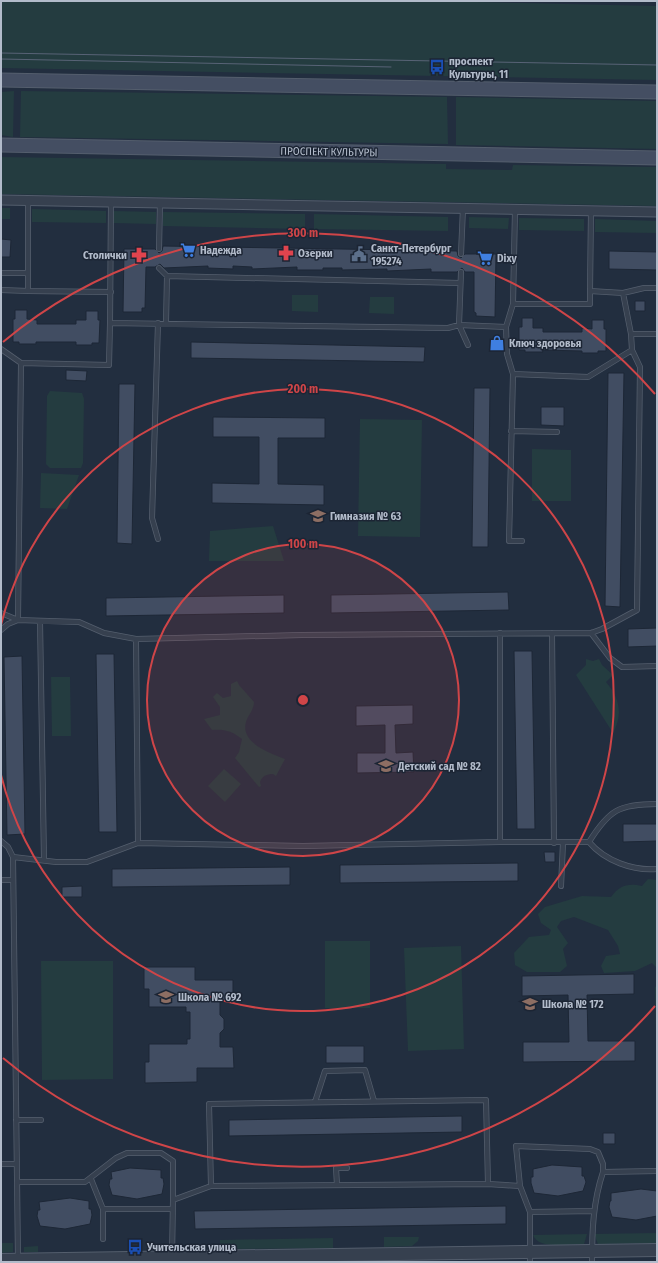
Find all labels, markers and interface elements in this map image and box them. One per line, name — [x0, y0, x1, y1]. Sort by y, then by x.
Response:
place label: проспект Культуры, 11 — [449, 55, 508, 81]
bus stop icon: проспект Культуры, 11 — [428, 58, 446, 76]
street label: ПРОСПЕКТ КУЛЬТУРЫ — [280, 145, 378, 159]
text: 300 m — [287, 226, 318, 240]
supermarket icon: Надежда — [179, 241, 197, 259]
place label: Санкт-Петербург 195274 — [371, 242, 452, 268]
place label: Надежда — [200, 244, 242, 257]
pharmacy icon: Озерки — [277, 244, 295, 262]
public building icon: Санкт-Петербург 195274 — [350, 245, 368, 263]
pharmacy icon: Столички — [130, 246, 148, 264]
place label: Озерки — [298, 247, 333, 260]
place label: Столички — [83, 249, 127, 262]
supermarket icon: Dixy — [476, 249, 494, 267]
place label: Dixy — [497, 252, 518, 265]
shop icon: Ключ здоровья — [488, 334, 506, 352]
place label: Ключ здоровья — [509, 337, 581, 350]
text: 200 m — [287, 382, 318, 396]
school or university icon: Гимназия № 63 — [309, 507, 327, 525]
place label: Гимназия № 63 — [330, 510, 401, 523]
text: 100 m — [288, 537, 318, 551]
centre of rings — [296, 693, 310, 707]
school or university icon: Детский сад № 82 — [377, 757, 395, 775]
place label: Детский сад № 82 — [397, 760, 481, 773]
school or university icon: Школа № 692 — [157, 988, 175, 1006]
place label: Школа № 692 — [178, 991, 241, 1004]
school or university icon: Школа № 172 — [521, 995, 539, 1013]
place label: Школа № 172 — [542, 998, 604, 1011]
bus stop icon: Учительская улица — [126, 1238, 144, 1256]
place label: Учительская улица — [146, 1241, 237, 1254]

